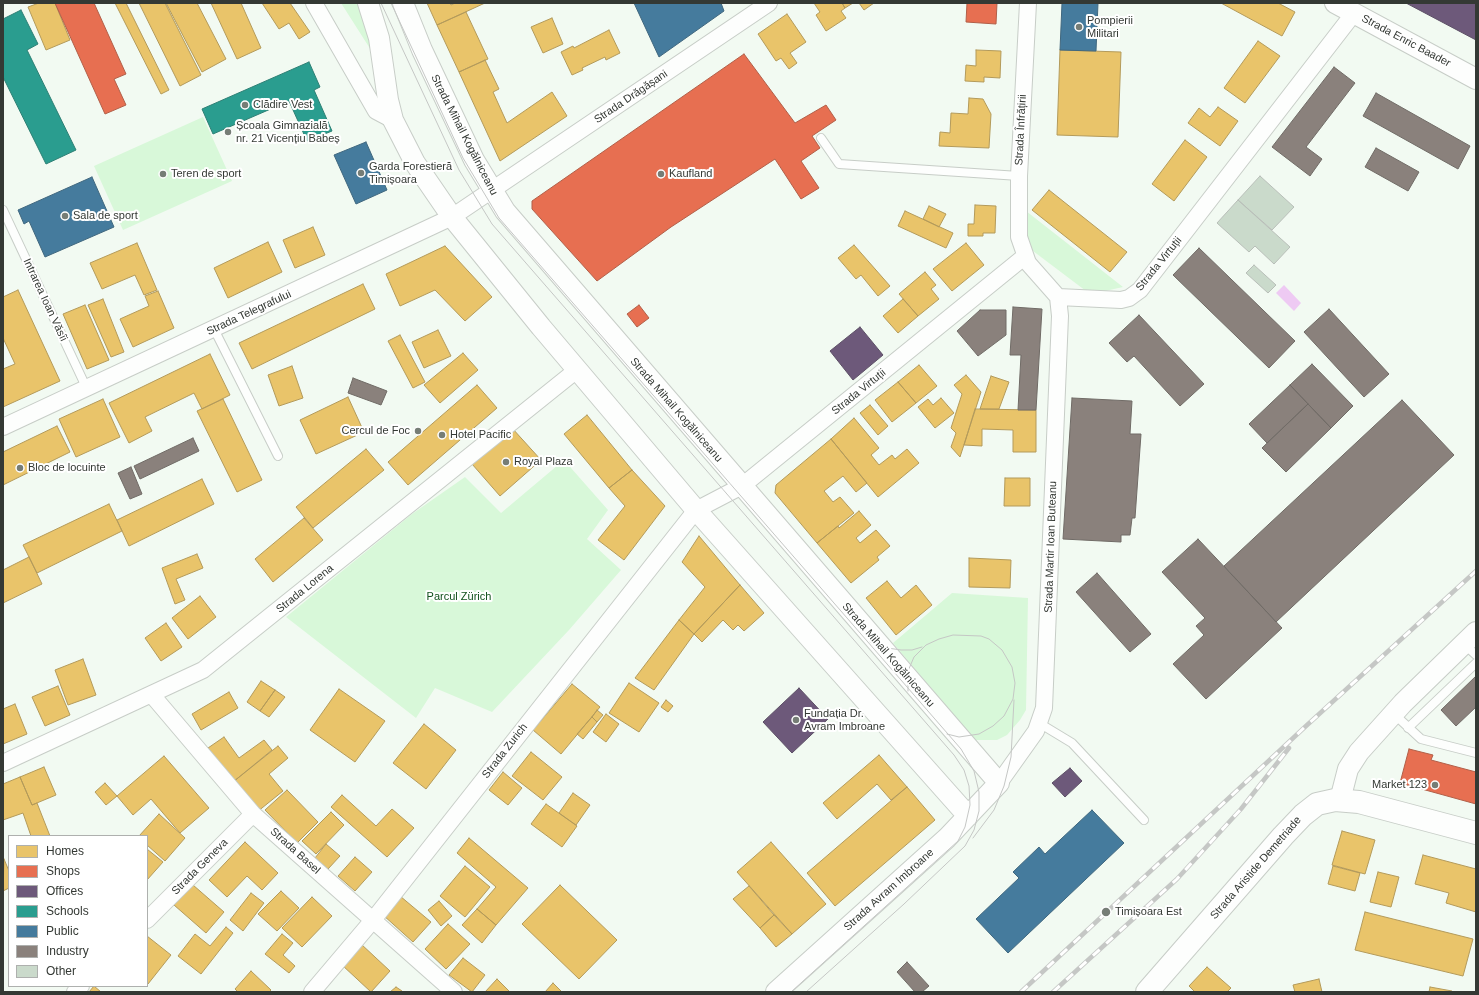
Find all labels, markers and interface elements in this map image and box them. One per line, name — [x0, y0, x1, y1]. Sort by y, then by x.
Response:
street label: Strada Enric Baader — [1359, 12, 1453, 70]
place label: Pompierii Militari — [1087, 14, 1133, 40]
marker: Pompierii Militari — [1074, 22, 1084, 32]
street label: Strada Drăgășani — [592, 68, 670, 126]
street label: Strada Mihail Kogălniceanu — [428, 72, 500, 198]
street label: Strada Înfrățirii — [1013, 94, 1029, 166]
place label: Clădire Vest — [253, 98, 312, 112]
marker: Clădire Vest — [240, 100, 250, 110]
place label: Școala Gimnazială nr. 21 Vicențiu Babeș — [236, 119, 340, 145]
marker: Școala Gimnazială nr. 21 Vicențiu Babeș — [223, 127, 233, 137]
place label: Garda Forestieră Timișoara — [369, 160, 452, 186]
place label: Teren de sport — [171, 167, 241, 181]
place label: Kaufland — [669, 167, 712, 181]
marker: Garda Forestieră Timișoara — [356, 168, 366, 178]
marker: Teren de sport — [158, 169, 168, 179]
marker: Kaufland — [656, 169, 666, 179]
place label: Sala de sport — [73, 209, 138, 223]
marker: Sala de sport — [60, 211, 70, 221]
street label: Strada Virtuții — [1133, 234, 1185, 294]
street label: Intrarea Ioan Văsîi — [20, 256, 70, 344]
street label: Strada Telegrafului — [205, 288, 293, 338]
street label: Strada Mihail Kogălniceanu — [627, 355, 725, 465]
street label: Strada Virtuții — [829, 366, 889, 418]
place label: Cercul de Foc — [342, 424, 410, 438]
marker: Cercul de Foc — [413, 426, 423, 436]
place label: Hotel Pacific — [450, 428, 511, 442]
marker: Hotel Pacific — [437, 430, 447, 440]
place label: Royal Plaza — [514, 455, 573, 469]
marker: Royal Plaza — [501, 457, 511, 467]
place label: Bloc de locuinte — [28, 461, 106, 475]
marker: Bloc de locuinte — [15, 463, 25, 473]
street label: Strada Martir Ioan Buteanu — [1042, 481, 1060, 613]
street label: Strada Lorena — [274, 562, 336, 616]
park label: Parcul Zürich — [427, 590, 491, 604]
street label: Strada Mihail Kogălniceanu — [839, 600, 937, 710]
place label: Fundația Dr. Avram Imbroane — [804, 707, 885, 733]
marker: Fundația Dr. Avram Imbroane — [791, 715, 801, 725]
street label: Strada Zurich — [479, 721, 531, 781]
place label: Market 123 — [1372, 778, 1427, 792]
marker: Market 123 — [1430, 780, 1440, 790]
street label: Strada Aristide Demetriade — [1208, 814, 1304, 922]
street label: Strada Basel — [267, 825, 323, 877]
legend — [8, 835, 148, 987]
street label: Strada Geneva — [169, 836, 231, 898]
text: Homes — [46, 844, 84, 858]
street label: Strada Avram Imbroane — [841, 846, 937, 934]
text: Shops — [46, 864, 80, 878]
text: Offices — [46, 884, 83, 898]
text: Schools — [46, 904, 89, 918]
place label: Timișoara Est — [1115, 905, 1182, 919]
marker: Timișoara Est — [1100, 906, 1112, 918]
text: Public — [46, 924, 79, 938]
text: Industry — [46, 944, 89, 958]
text: Other — [46, 964, 76, 978]

